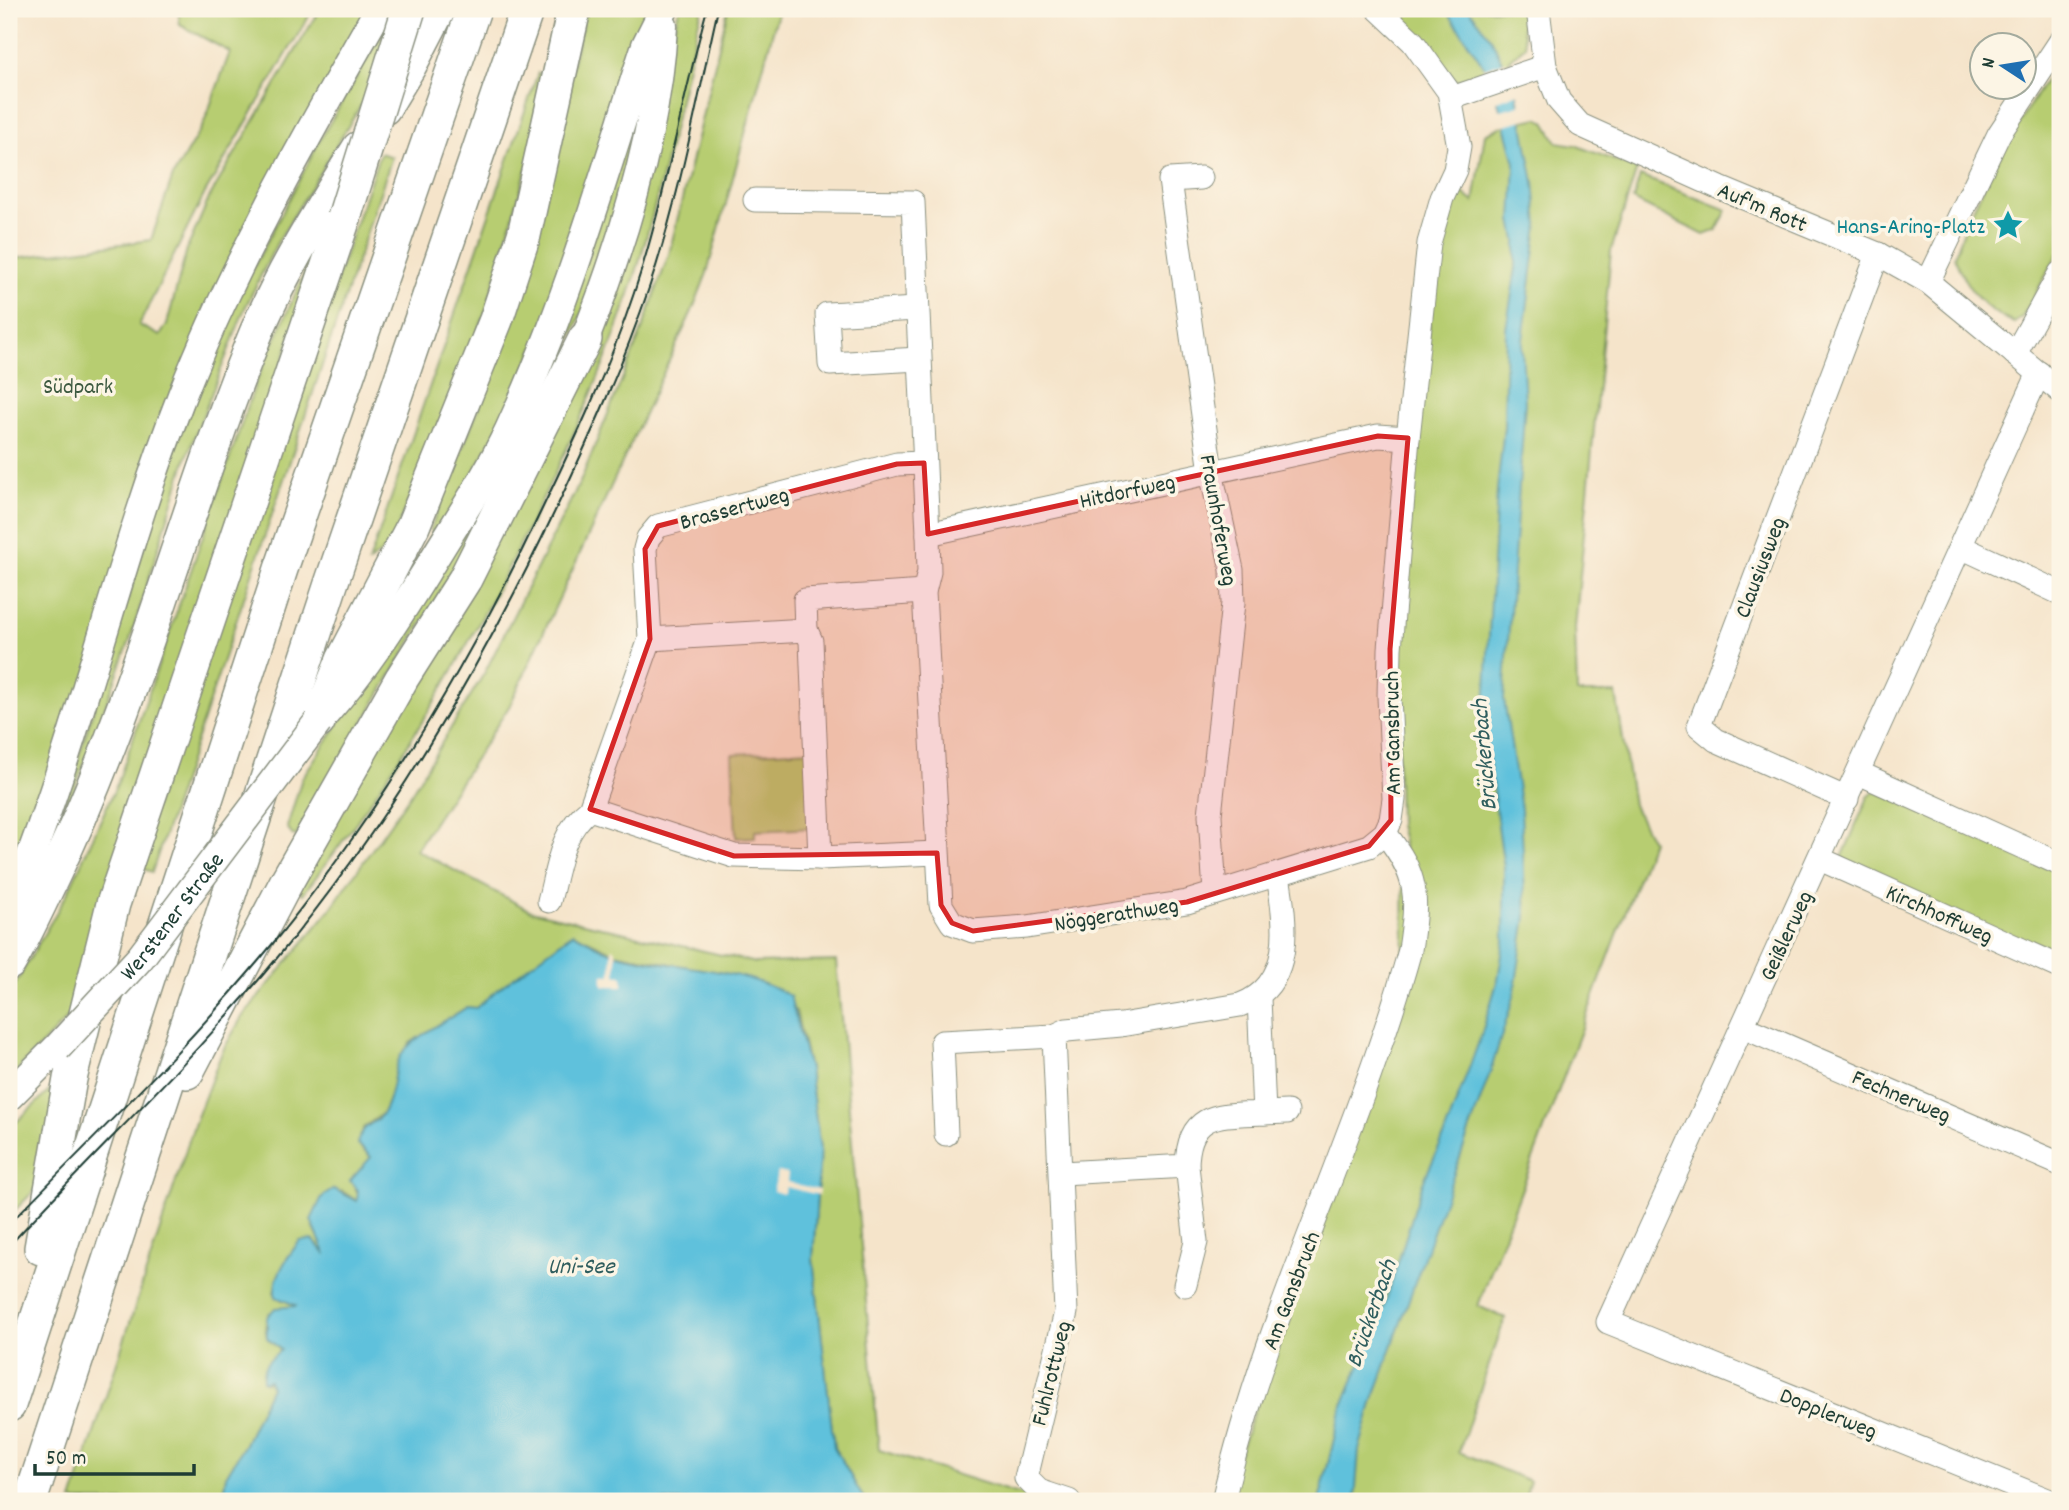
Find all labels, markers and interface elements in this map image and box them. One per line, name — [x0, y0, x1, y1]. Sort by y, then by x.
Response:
north arrow — [1968, 32, 2038, 102]
text: N — [1976, 56, 2004, 71]
street label: Auf'm Rott — [1712, 176, 1812, 243]
place icon: Hans-Aring-Platz — [1991, 208, 2025, 242]
place label: Hans-Aring-Platz — [1836, 212, 1985, 245]
park label: Südpark — [43, 372, 113, 405]
street label: Fraunhoferweg — [1189, 452, 1244, 589]
street label: Hitdorfweg — [1077, 467, 1179, 520]
street label: Brassertweg — [677, 480, 793, 541]
street label: Clausiusweg — [1728, 513, 1797, 624]
street label: Am Gansbruch — [1377, 670, 1412, 795]
water label: Brückerbach — [1464, 697, 1508, 812]
street label: Werstener Straße — [114, 847, 234, 989]
street label: Kirchhoffweg — [1880, 878, 1998, 955]
street label: Geißlerweg — [1753, 886, 1823, 987]
street label: Nöggerathweg — [1052, 890, 1181, 943]
street label: Fechnerweg — [1846, 1063, 1955, 1134]
street label: Am Gansbruch — [1256, 1227, 1331, 1355]
water label: Uni-See — [548, 1251, 616, 1285]
water label: Brückerbach — [1339, 1255, 1407, 1372]
street label: Fuhlrottweg — [1024, 1318, 1082, 1430]
street label: Dopplerweg — [1774, 1381, 1881, 1450]
scale bar — [35, 1433, 194, 1477]
text: 50 m — [46, 1445, 86, 1475]

